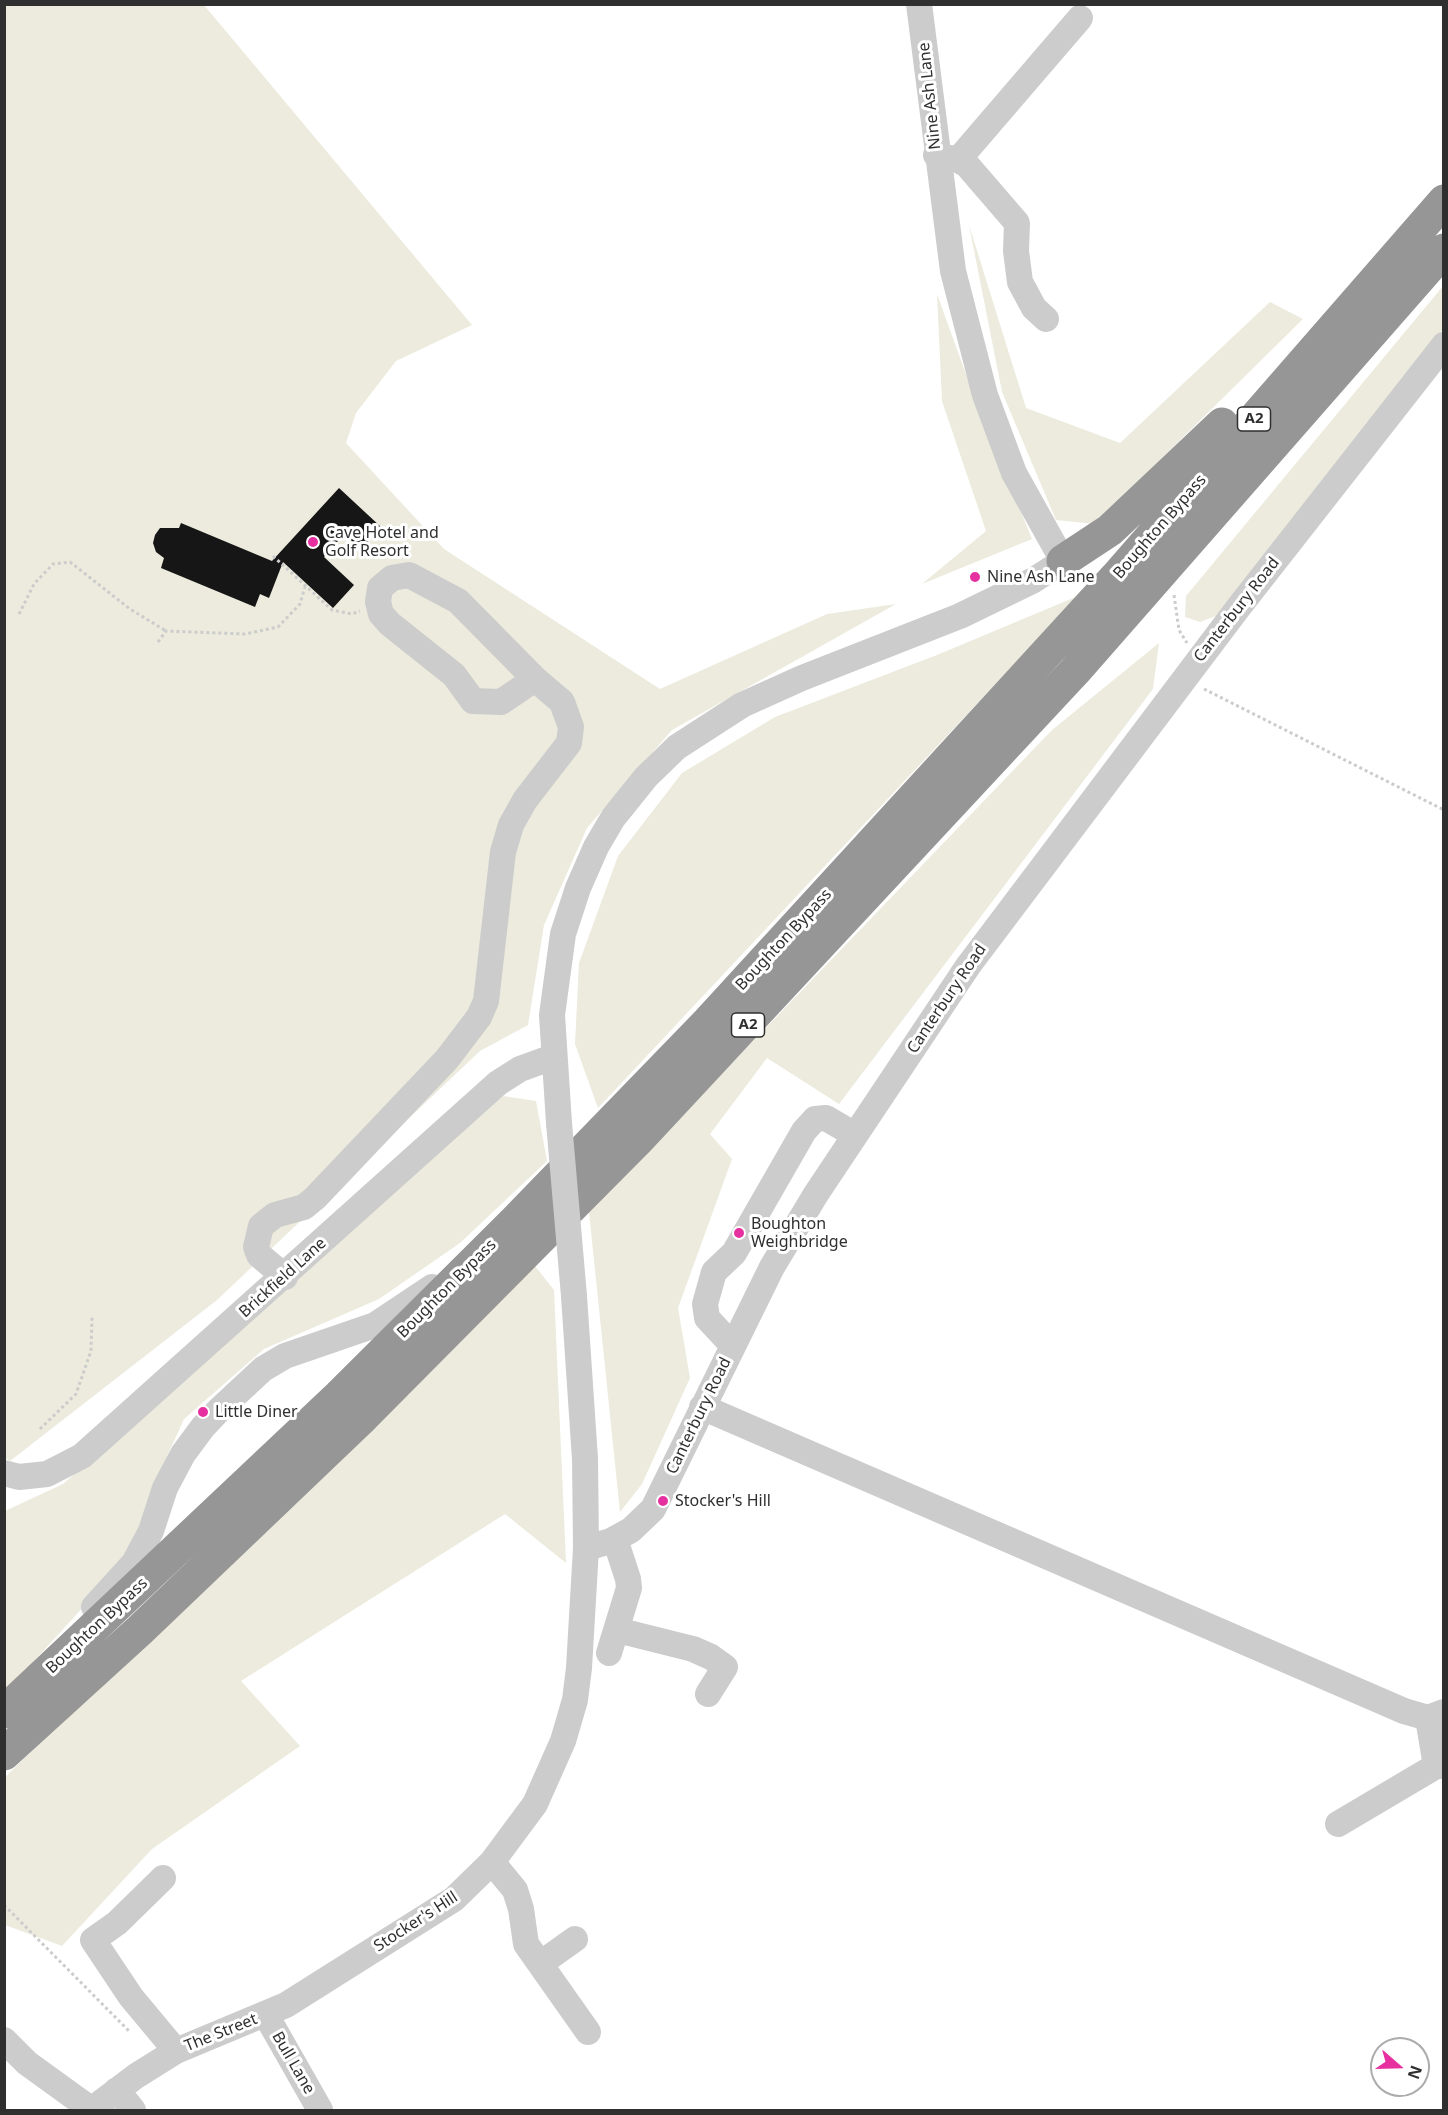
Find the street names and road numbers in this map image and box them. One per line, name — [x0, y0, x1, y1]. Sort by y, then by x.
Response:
street label: Nine Ash Lane — [915, 42, 945, 150]
road number: A2 — [1238, 407, 1270, 431]
street label: Boughton Bypass — [1109, 471, 1211, 583]
street label: Canterbury Road — [1190, 554, 1284, 666]
street label: Boughton Bypass — [732, 885, 836, 995]
street label: Canterbury Road — [903, 941, 991, 1057]
road number: A2 — [732, 1013, 764, 1037]
street label: Brickfield Lane — [236, 1234, 330, 1322]
street label: Boughton Bypass — [394, 1236, 500, 1342]
street label: Canterbury Road — [662, 1354, 736, 1478]
street label: Boughton Bypass — [42, 1574, 152, 1678]
street label: Stocker's Hill — [371, 1888, 461, 1956]
street label: The Street — [182, 2010, 260, 2056]
street label: Bull Lane — [267, 2028, 319, 2098]

